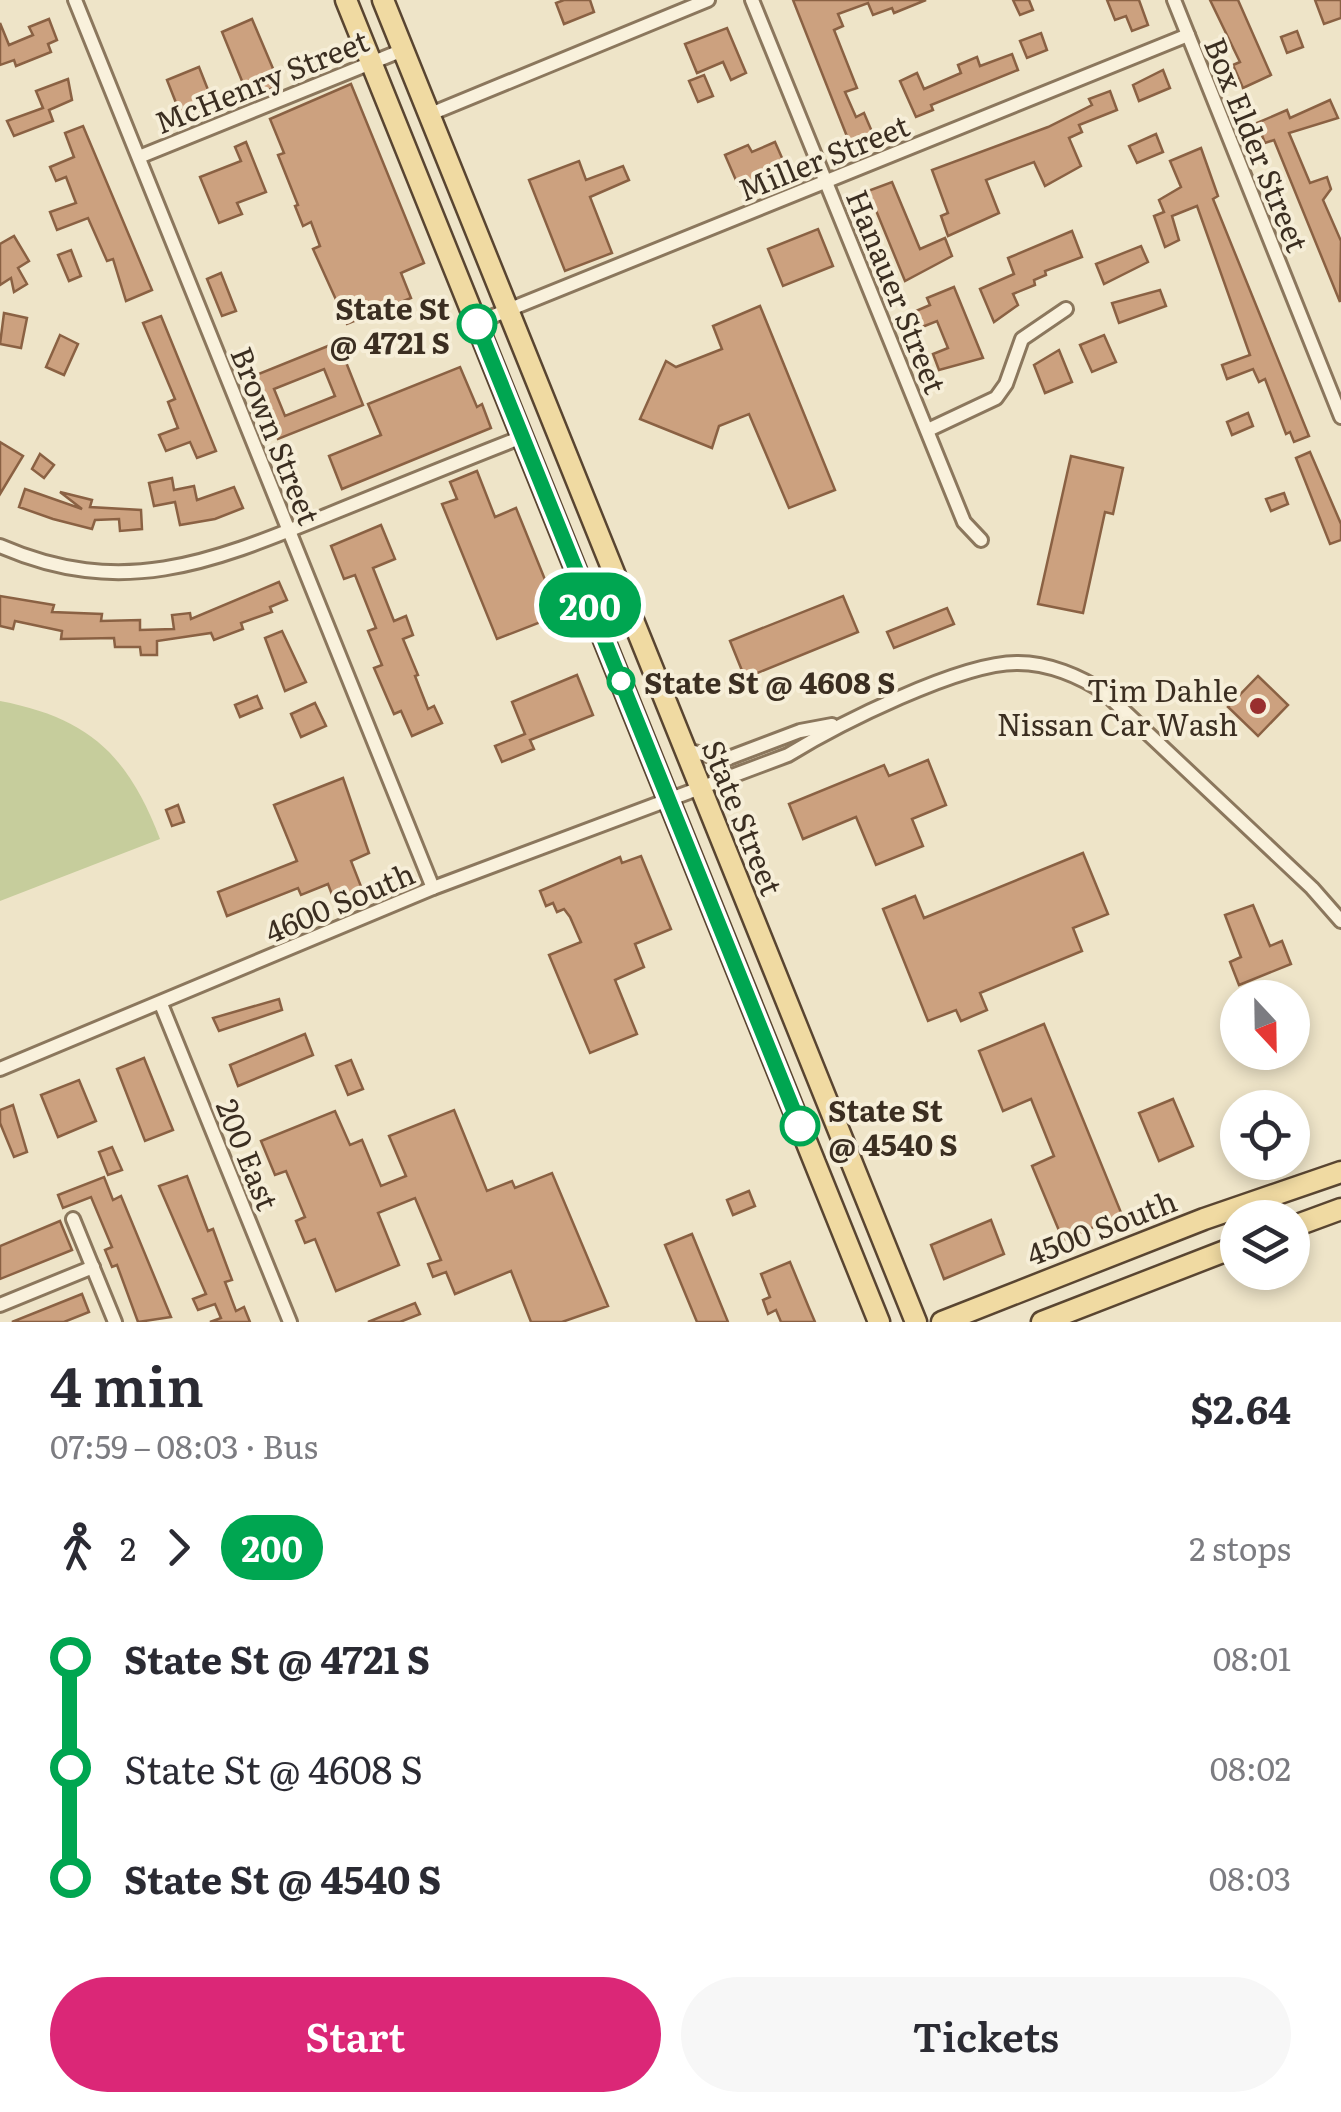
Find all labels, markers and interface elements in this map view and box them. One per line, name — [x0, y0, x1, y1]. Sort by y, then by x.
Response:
street label: McHenry Street — [147, 17, 375, 143]
street label: Box Elder Street — [1195, 30, 1321, 258]
street label: Miller Street — [731, 102, 915, 210]
street label: Hanauer Street — [837, 182, 959, 400]
place label: State St @ 4721 S — [329, 285, 451, 363]
marker: State St @ 4721 S — [458, 305, 496, 343]
street label: Brown Street — [221, 339, 333, 531]
line badge: 200 — [532, 572, 648, 638]
text: 200 — [559, 579, 621, 631]
place label: State St @ 4608 S — [644, 659, 895, 703]
place label: Tim Dahle Nissan Car Wash — [997, 667, 1238, 745]
marker: State St @ 4608 S — [608, 668, 634, 694]
marker: Tim Dahle Nissan Car Wash — [1247, 695, 1269, 717]
street label: State Street — [693, 733, 795, 901]
street label: 4600 South — [257, 850, 421, 952]
north arrow — [1220, 980, 1310, 1070]
map controls — [1220, 980, 1310, 1290]
place label: State St @ 4540 S — [828, 1087, 958, 1165]
button: locate — [1220, 1090, 1310, 1180]
street label: 200 East — [207, 1092, 291, 1216]
marker: State St @ 4540 S — [781, 1107, 819, 1145]
street label: 4500 South — [1019, 1177, 1183, 1275]
button: layers — [1220, 1200, 1310, 1290]
text: 4 min — [50, 1342, 204, 1424]
text: $2.64 — [1190, 1379, 1291, 1436]
text: 07:59 – 08:03 · Bus — [50, 1421, 318, 1469]
icon: walk — [50, 1520, 105, 1575]
icon: forward — [151, 1520, 206, 1575]
text: 200 — [241, 1521, 303, 1573]
text: 2 — [120, 1523, 136, 1571]
text: 2 stops — [1189, 1523, 1291, 1571]
text: State St @ 4721 S — [124, 1629, 430, 1686]
text: 08:01 — [1213, 1633, 1291, 1681]
text: State St @ 4608 S — [124, 1739, 423, 1796]
text: 08:02 — [1210, 1743, 1291, 1791]
text: State St @ 4540 S — [124, 1849, 441, 1906]
text: 08:03 — [1209, 1853, 1291, 1901]
button: Start — [50, 1977, 661, 2092]
button: Tickets — [681, 1977, 1291, 2092]

